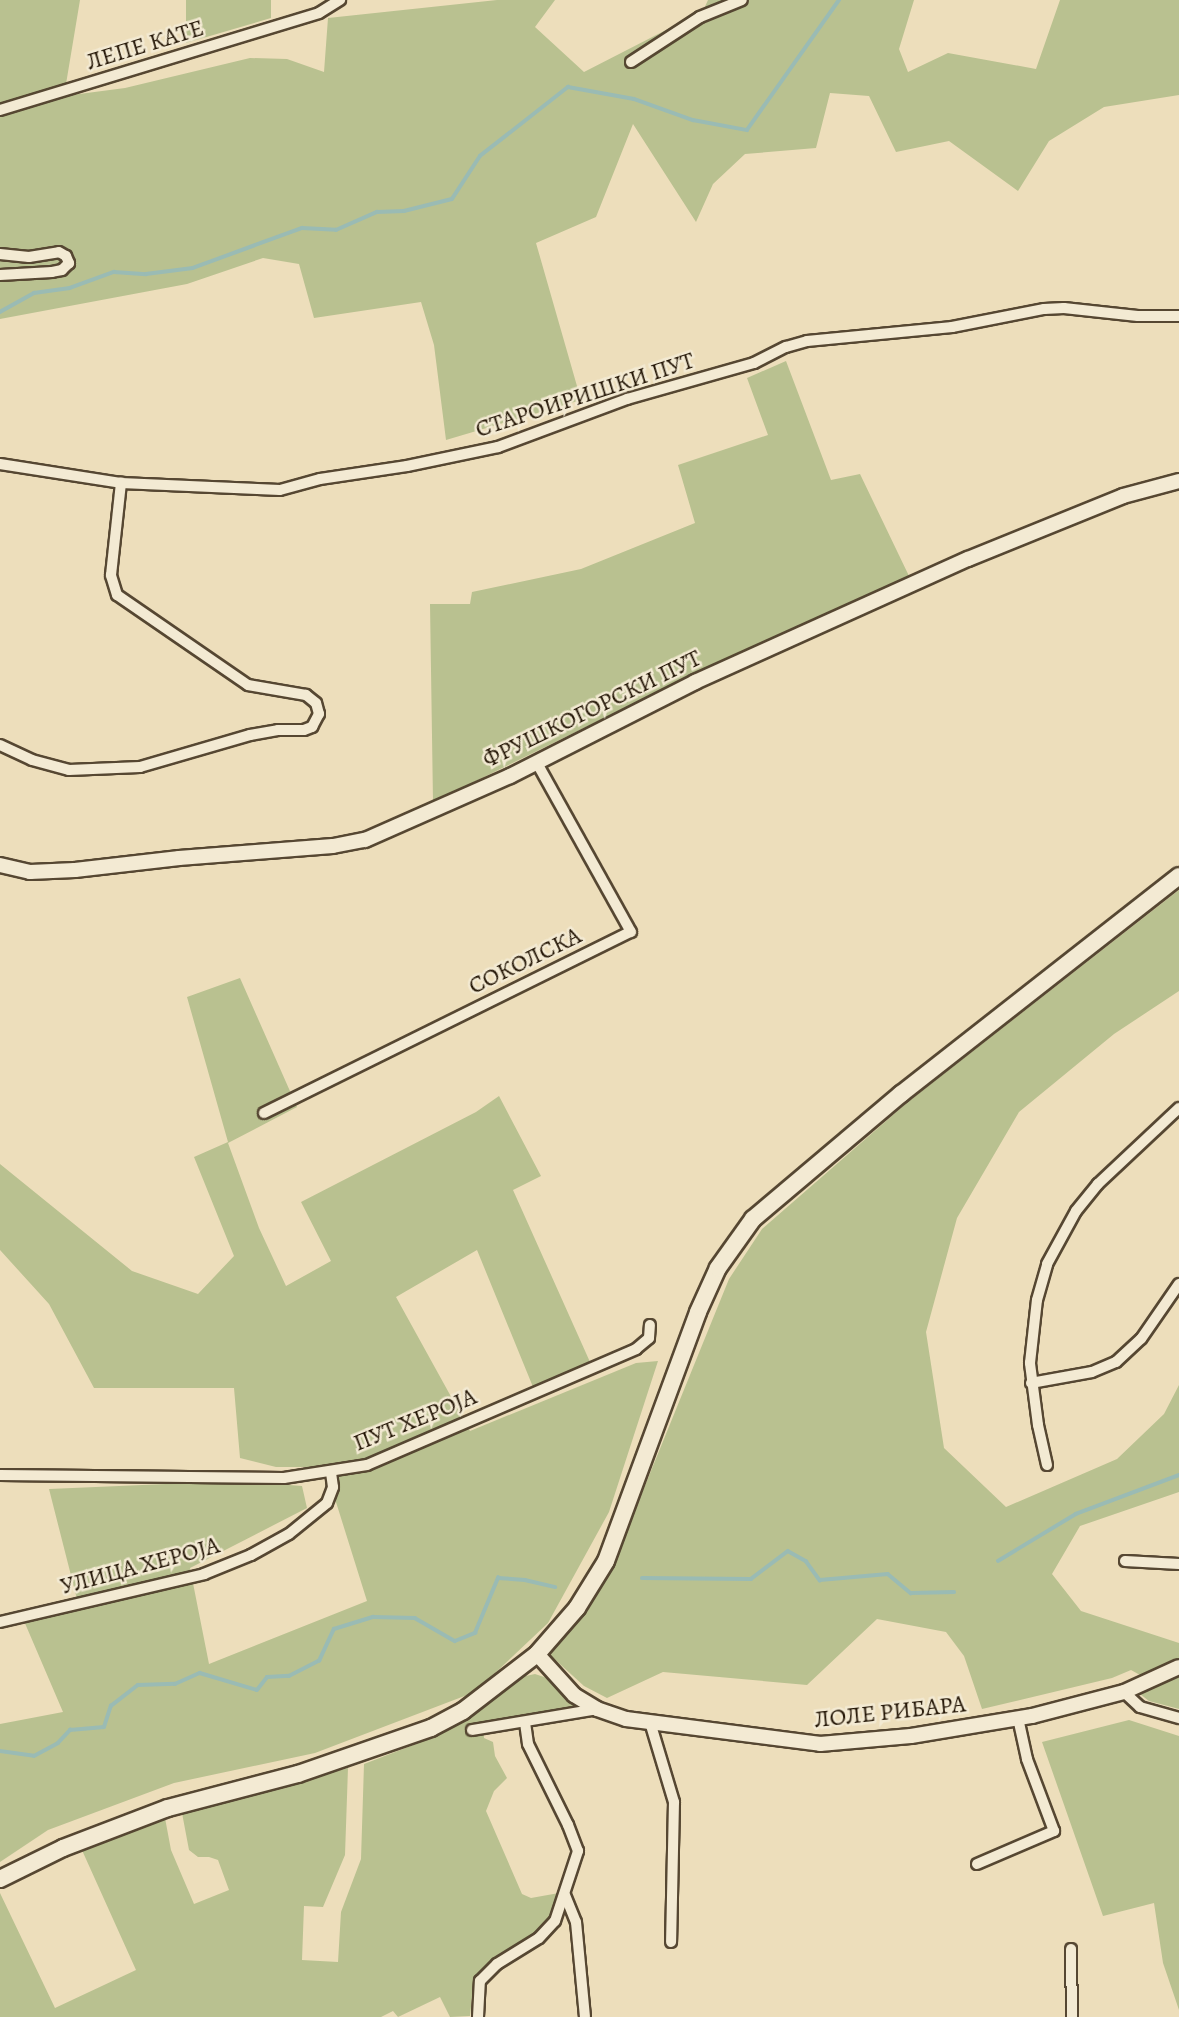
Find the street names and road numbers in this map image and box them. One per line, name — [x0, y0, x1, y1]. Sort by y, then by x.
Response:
street label: ЛЕПЕ КАТЕ — [83, 13, 207, 77]
street label: СТАРОИРИШКИ ПУТ — [472, 346, 698, 444]
street label: ФРУШКОГОРСКИ ПУТ — [478, 644, 706, 774]
street label: СОКОЛСКА — [464, 921, 586, 1001]
street label: ПУТ ХЕРОЈА — [349, 1382, 481, 1458]
street label: УЛИЦА ХЕРОЈА — [57, 1531, 223, 1601]
street label: ЛОЛЕ РИБАРА — [813, 1690, 967, 1734]

